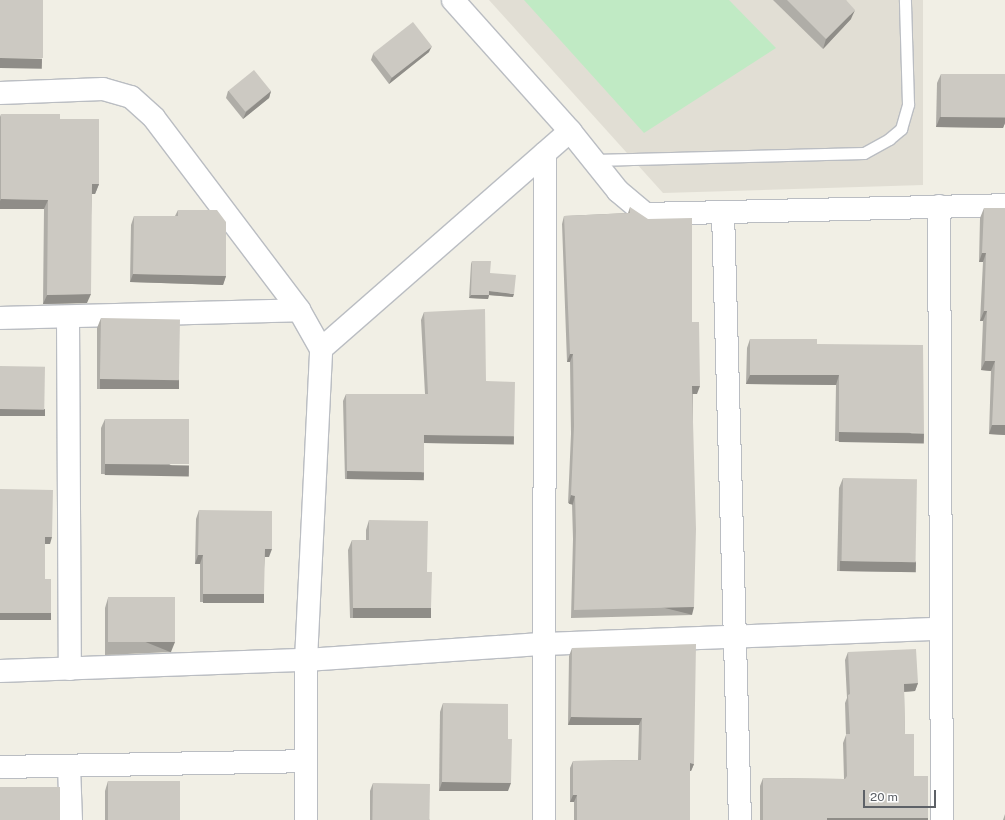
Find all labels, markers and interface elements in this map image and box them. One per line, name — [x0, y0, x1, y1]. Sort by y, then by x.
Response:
scale bar — [865, 782, 938, 808]
text: 20 m — [870, 790, 898, 804]

